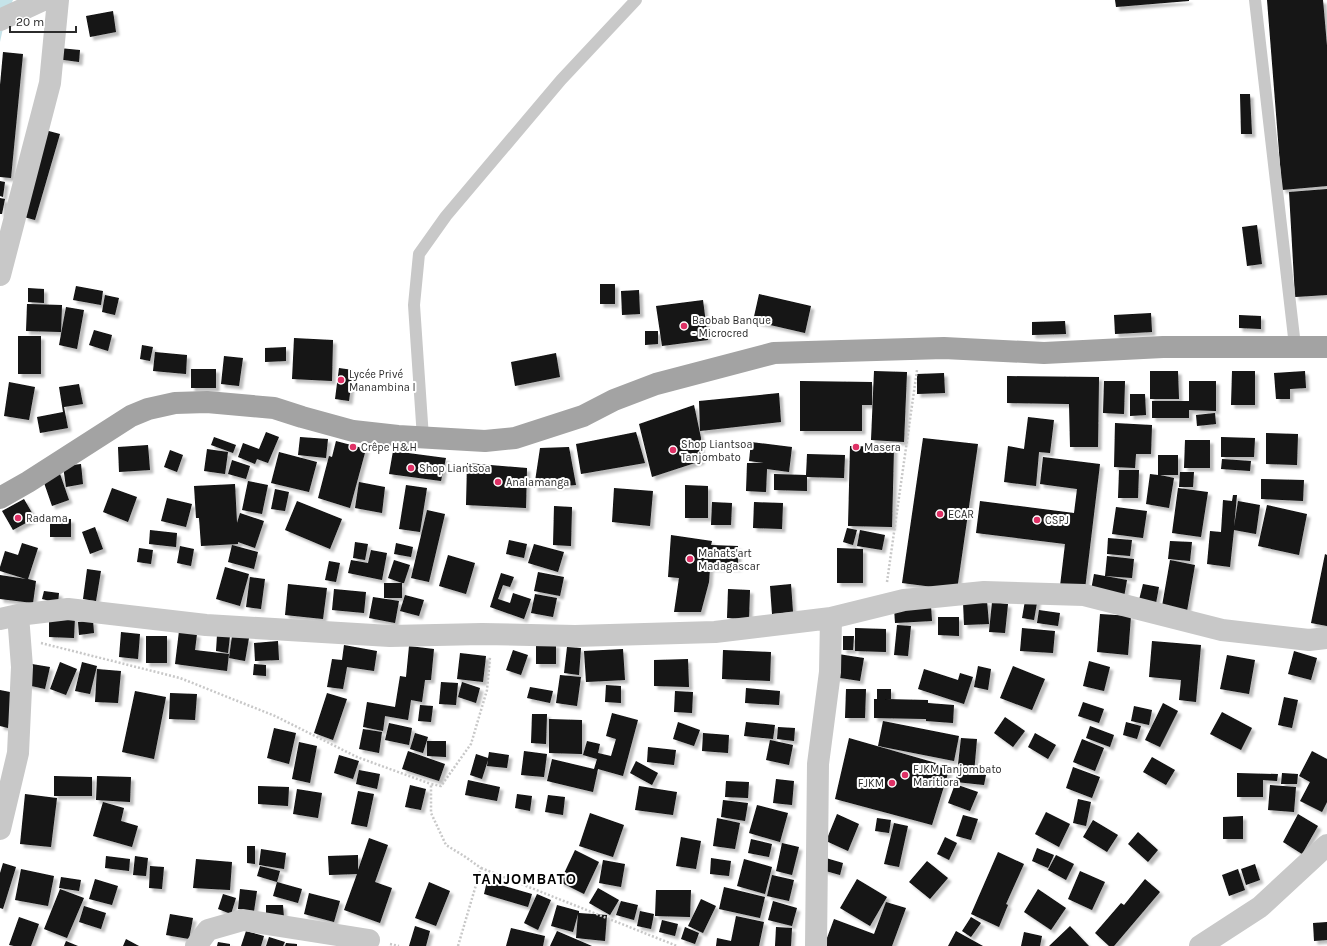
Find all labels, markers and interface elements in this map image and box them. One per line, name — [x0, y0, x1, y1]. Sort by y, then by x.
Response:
scale bar — [10, 8, 76, 34]
text: 20 m — [16, 15, 44, 29]
place label: Baobab Banque - Microcred — [692, 314, 771, 340]
marker: Baobab Banque - Microcred — [679, 321, 689, 331]
place label: Lycée Privé Manambina I — [349, 368, 416, 394]
marker: Lycée Privé Manambina I — [336, 375, 346, 385]
place label: Shop Liantsoa Tanjombato — [681, 438, 752, 464]
place label: Crêpe H&H — [361, 441, 417, 454]
place label: Masera — [864, 441, 901, 454]
marker: Crêpe H&H — [348, 442, 358, 452]
marker: Masera — [851, 442, 861, 452]
marker: Shop Liantsoa Tanjombato — [668, 445, 678, 455]
place label: Shop Liantsoa — [419, 462, 490, 475]
marker: Shop Liantsoa — [406, 463, 416, 473]
place label: Analamanga — [506, 476, 569, 489]
marker: Analamanga — [493, 477, 503, 487]
place label: ECAR — [948, 508, 974, 521]
marker: ECAR — [935, 509, 945, 519]
place label: Radama — [26, 512, 68, 525]
marker: Radama — [13, 513, 23, 523]
place label: CSPJ — [1045, 514, 1069, 527]
marker: CSPJ — [1032, 515, 1042, 525]
place label: Mahats'art Madagascar — [698, 547, 760, 573]
marker: Mahats'art Madagascar — [685, 554, 695, 564]
place label: FJKM Tanjombato Maritiora — [913, 763, 1002, 789]
marker: FJKM Tanjombato Maritiora — [900, 770, 910, 780]
place label: FJKM — [858, 777, 884, 790]
marker: FJKM — [887, 778, 897, 788]
district label: TANJOMBATO — [473, 870, 577, 888]

